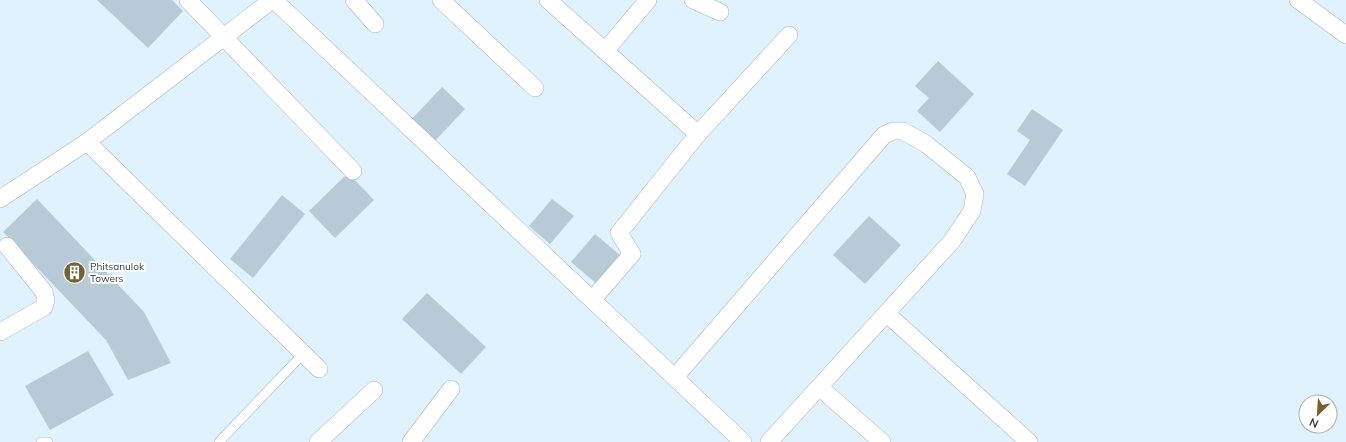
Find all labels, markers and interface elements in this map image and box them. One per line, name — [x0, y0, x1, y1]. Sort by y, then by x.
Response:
building icon: Phitsanulok Towers — [61, 259, 87, 285]
place label: Phitsanulok Towers — [90, 260, 145, 285]
north arrow — [1298, 394, 1338, 434]
text: N — [1307, 415, 1320, 431]

